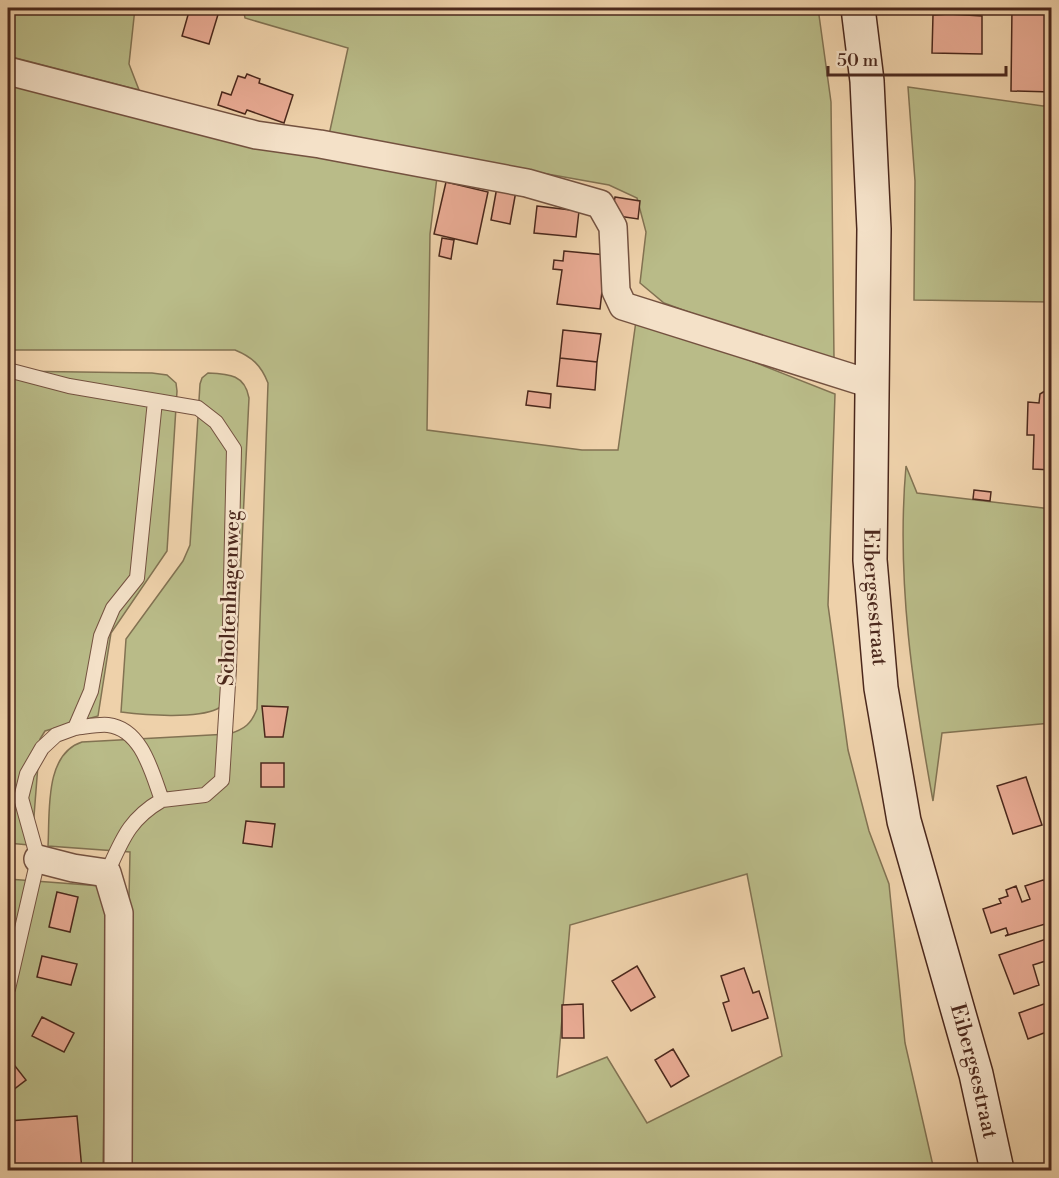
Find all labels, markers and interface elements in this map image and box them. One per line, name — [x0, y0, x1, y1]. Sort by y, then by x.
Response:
scale bar — [828, 39, 1006, 77]
text: 50 m — [837, 49, 879, 72]
street label: Scholtenhagenweg — [214, 509, 246, 686]
street label: Eibergsestraat — [857, 528, 892, 668]
street label: Eibergsestraat — [944, 1001, 1003, 1142]

